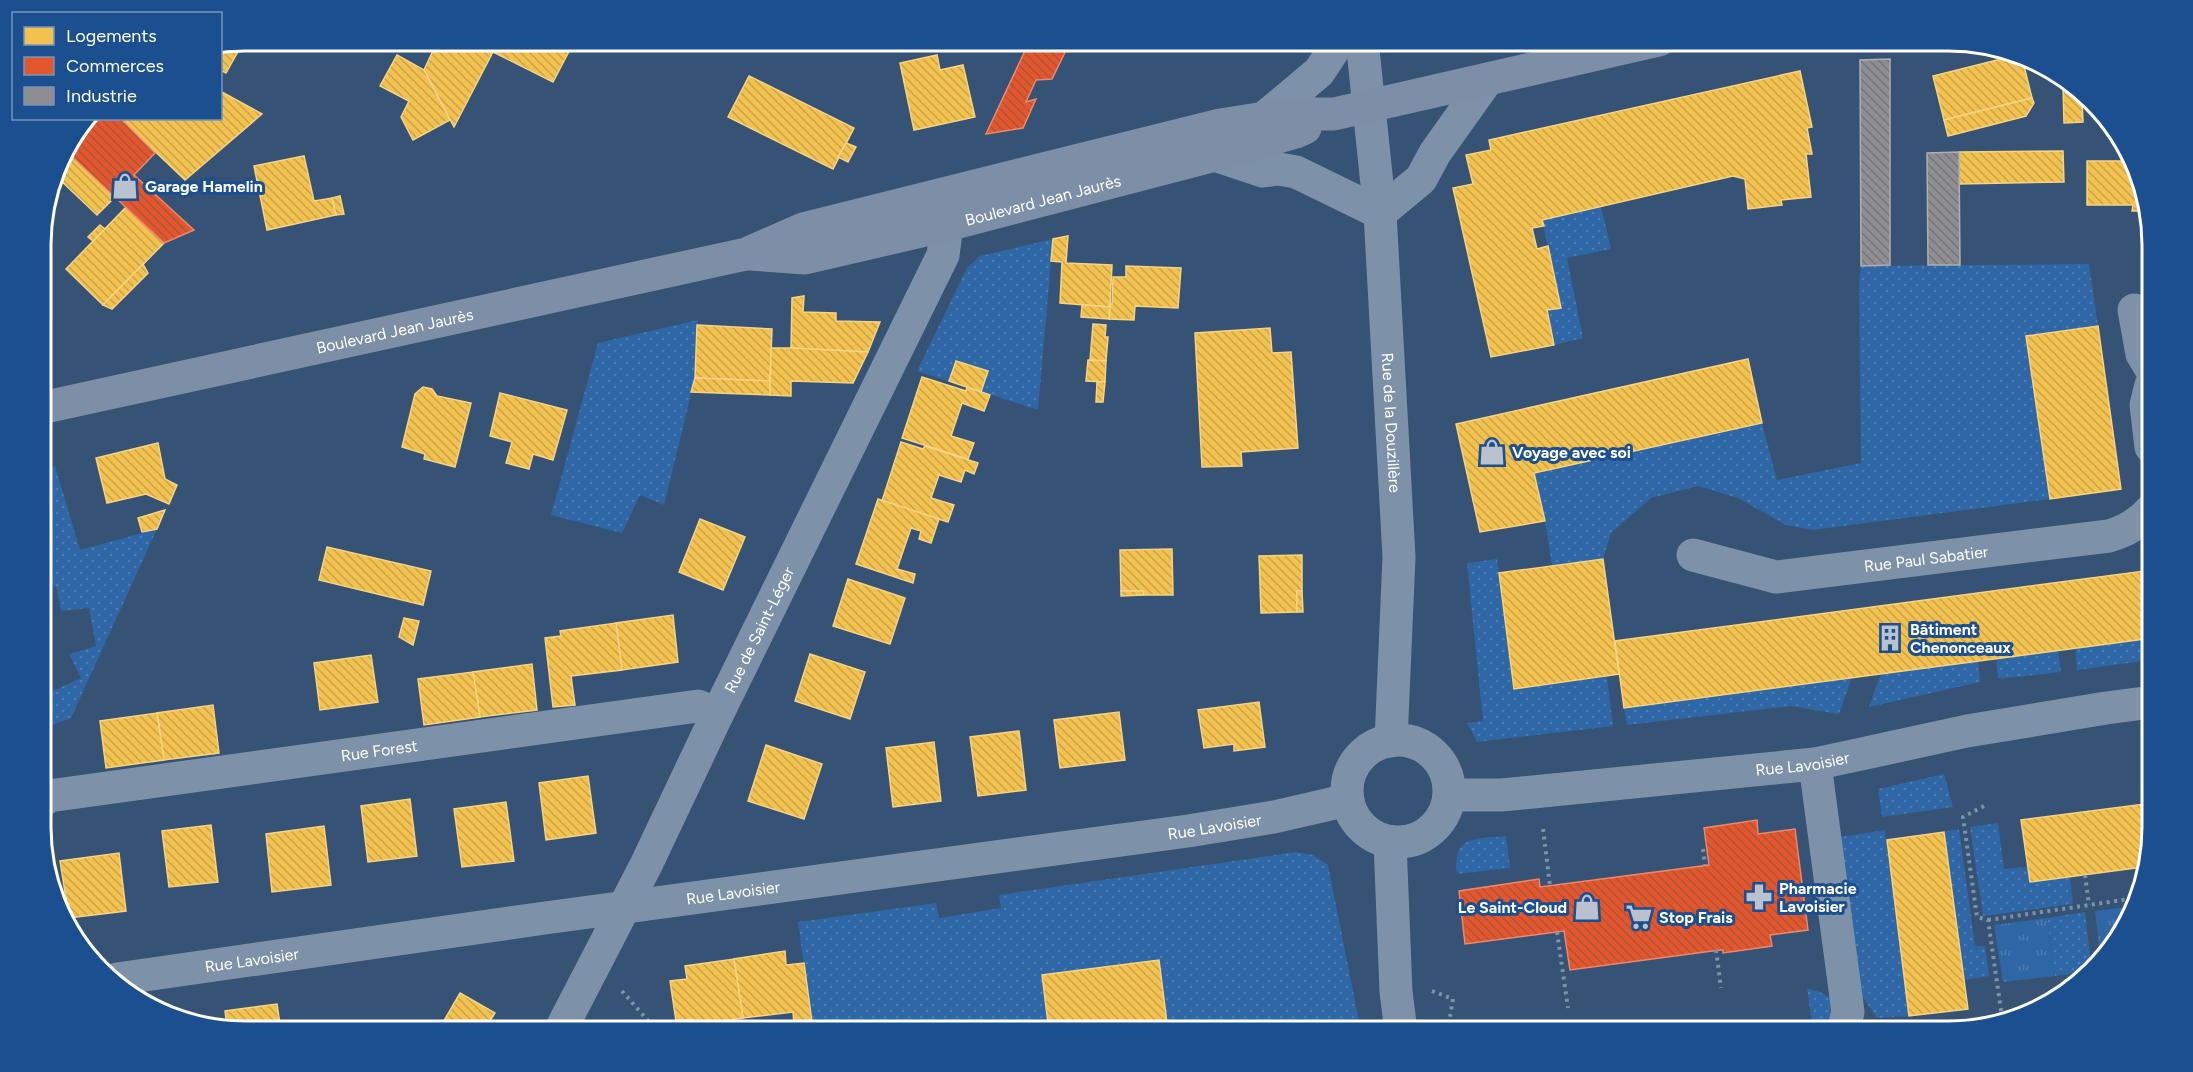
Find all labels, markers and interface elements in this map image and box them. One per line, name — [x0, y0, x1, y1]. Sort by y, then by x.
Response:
legend — [12, 12, 222, 120]
text: Logements — [66, 25, 157, 47]
text: Commerces — [66, 55, 164, 77]
text: Industrie — [66, 85, 137, 107]
shop icon: Garage Hamelin — [110, 171, 140, 201]
street label: Boulevard Jean Jaurès — [963, 171, 1123, 229]
place label: Garage Hamelin — [145, 177, 263, 196]
street label: Boulevard Jean Jaurès — [314, 304, 475, 357]
street label: Rue de la Douzillère — [1378, 352, 1405, 494]
shop icon: Voyage avec soi — [1477, 437, 1507, 467]
place label: Voyage avec soi — [1512, 443, 1631, 462]
street label: Rue Paul Sabatier — [1863, 541, 1990, 576]
street label: Rue de Saint-Léger — [720, 563, 798, 696]
place label: Bâtiment Chenonceaux — [1910, 620, 2011, 657]
building icon: Bâtiment Chenonceaux — [1875, 623, 1905, 653]
street label: Rue Forest — [340, 735, 419, 765]
street label: Rue Lavoisier — [1755, 747, 1852, 779]
street label: Rue Lavoisier — [1166, 810, 1263, 843]
street label: Rue Lavoisier — [685, 877, 782, 908]
place label: Pharmacie Lavoisier — [1779, 879, 1857, 916]
pharmacy icon: Pharmacie Lavoisier — [1744, 882, 1774, 912]
shop icon: Le Saint-Cloud — [1572, 892, 1602, 922]
place label: Le Saint-Cloud — [1458, 898, 1567, 917]
supermarket icon: Stop Frais — [1624, 902, 1654, 932]
place label: Stop Frais — [1659, 908, 1733, 927]
street label: Rue Lavoisier — [203, 944, 300, 976]

